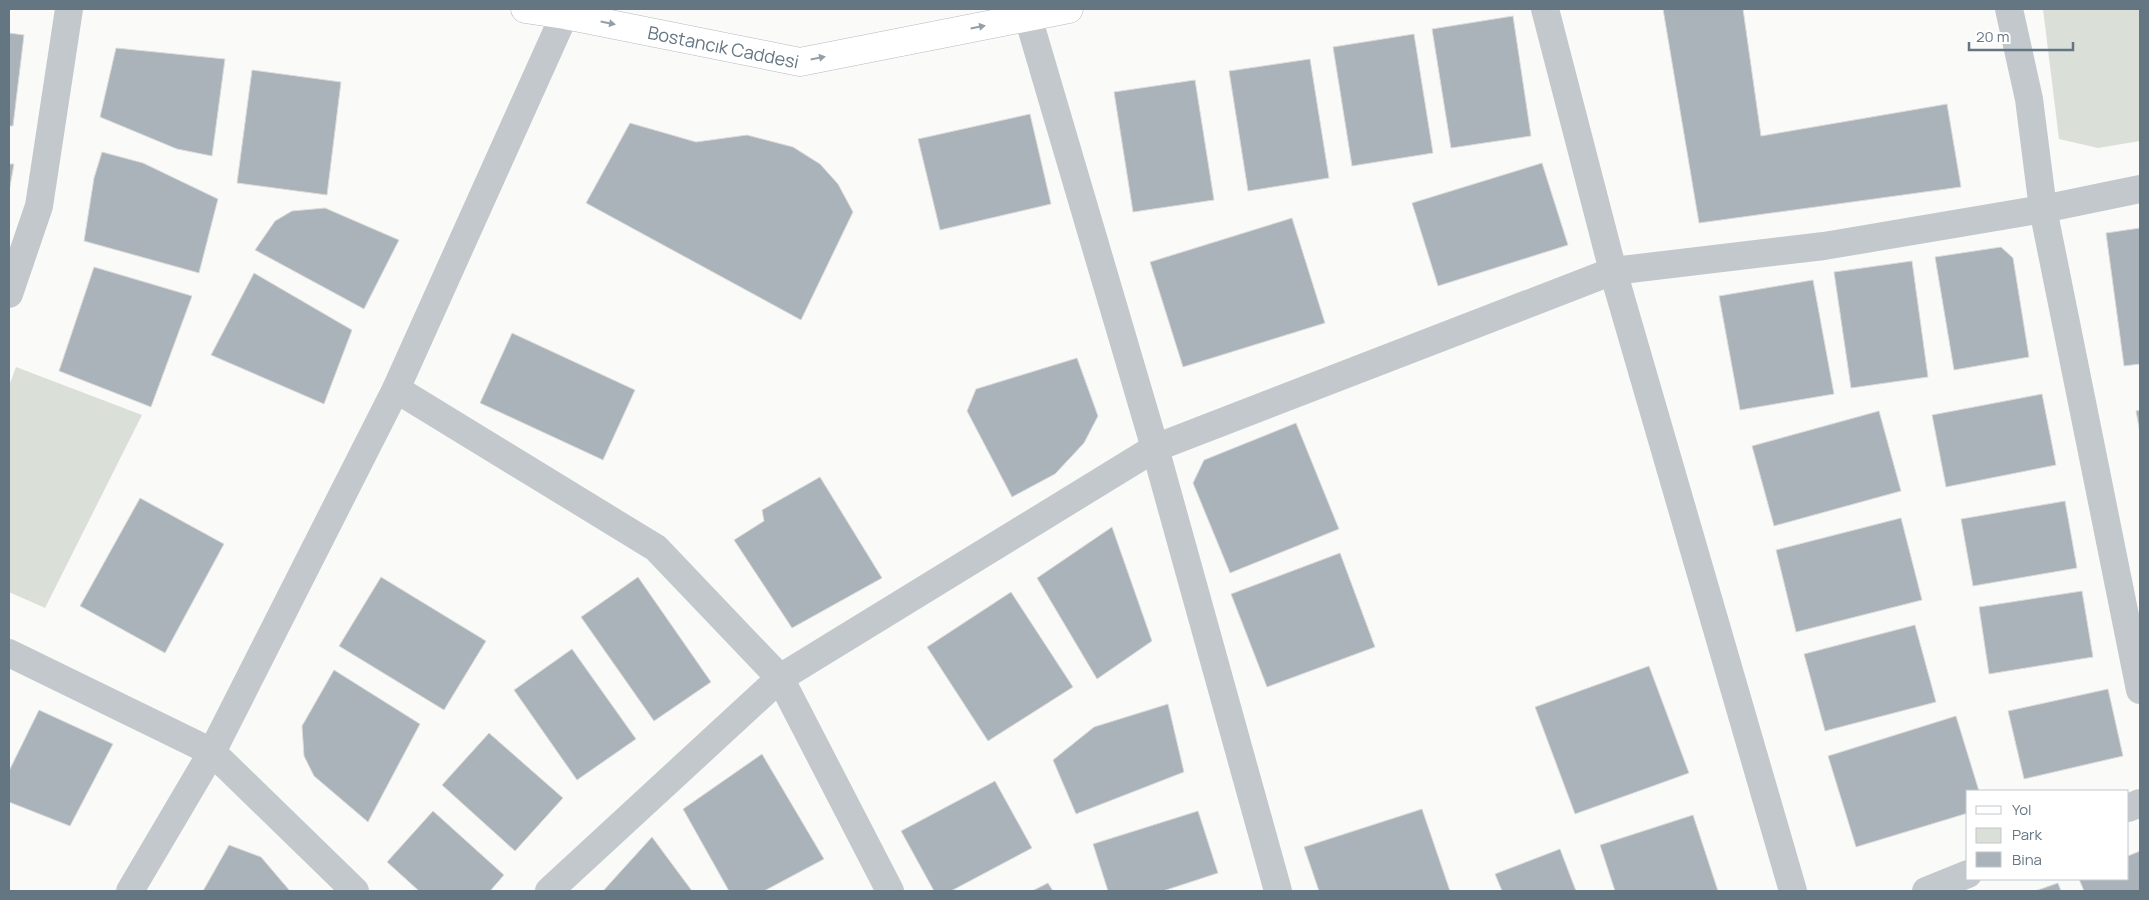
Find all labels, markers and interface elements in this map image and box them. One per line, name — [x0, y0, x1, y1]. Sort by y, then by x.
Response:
one-way arrow — [600, 19, 615, 27]
street label: Bostancık Caddesi — [646, 20, 801, 74]
scale bar — [1969, 20, 2073, 52]
one-way arrow — [970, 23, 986, 31]
text: 20 m — [1976, 26, 2009, 47]
one-way arrow — [811, 54, 826, 62]
legend — [1966, 790, 2129, 880]
text: Yol — [2012, 799, 2032, 820]
text: Park — [2012, 824, 2042, 845]
text: Bina — [2012, 849, 2042, 870]

